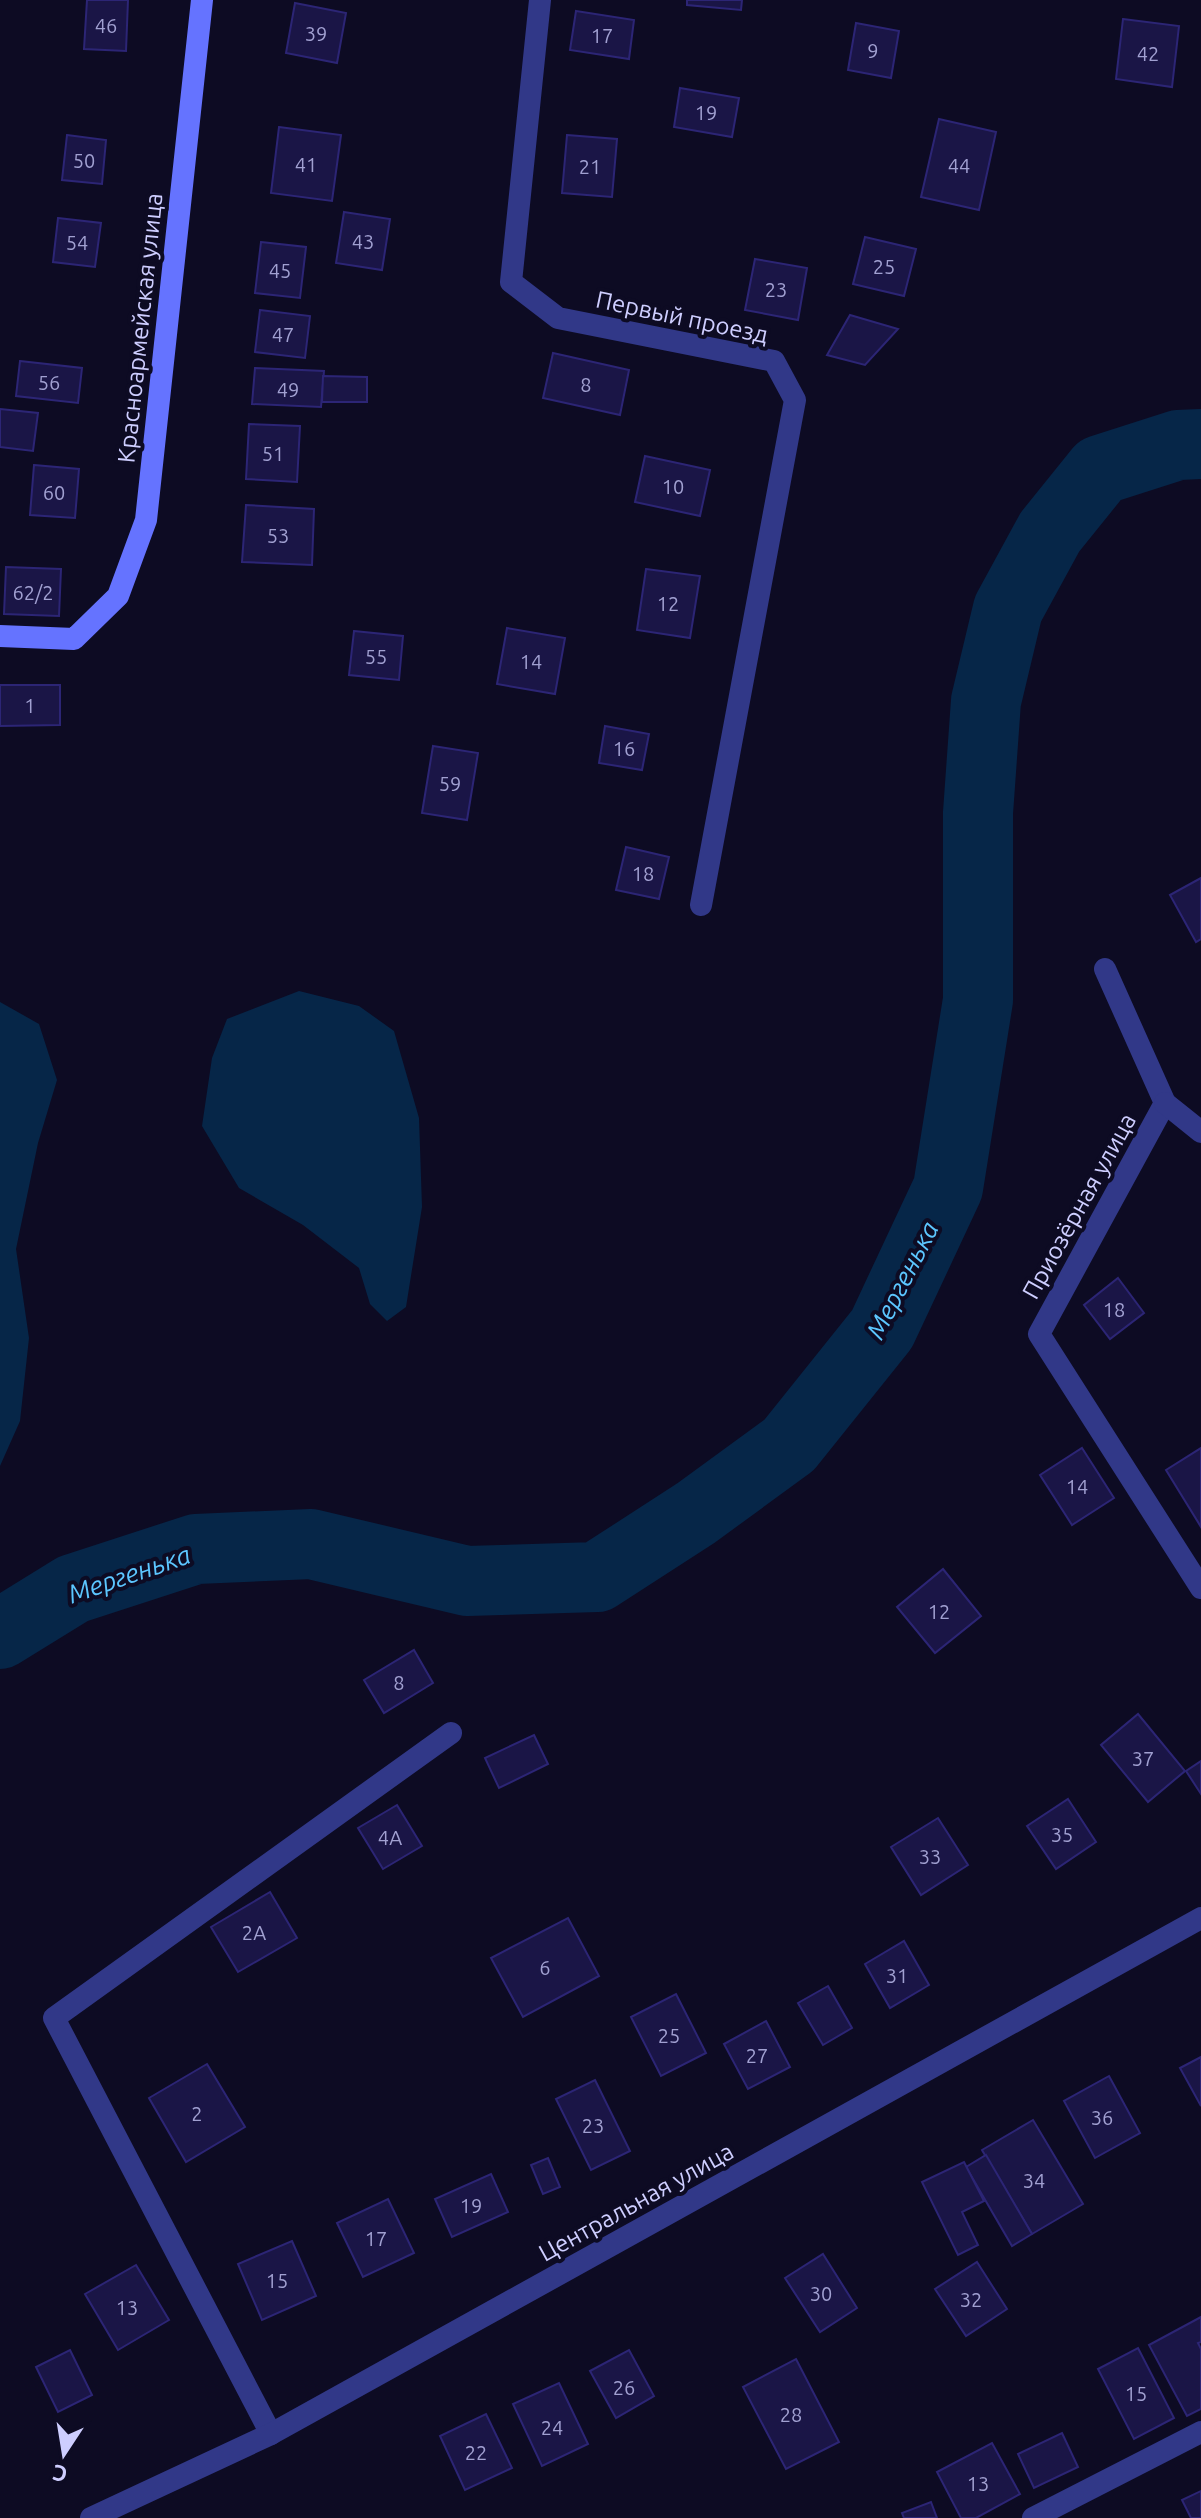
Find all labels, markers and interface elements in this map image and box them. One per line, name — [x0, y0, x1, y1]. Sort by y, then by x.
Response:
house number: 46 — [95, 14, 117, 37]
house number: 39 — [305, 22, 327, 45]
house number: 17 — [591, 24, 613, 47]
house number: 9 — [867, 39, 879, 62]
house number: 42 — [1137, 42, 1159, 65]
house number: 19 — [695, 101, 717, 124]
house number: 50 — [73, 149, 95, 172]
house number: 41 — [295, 153, 317, 176]
house number: 44 — [948, 154, 970, 177]
house number: 21 — [579, 155, 601, 178]
street label: Красноармейская улица — [112, 192, 168, 464]
house number: 43 — [352, 230, 374, 253]
house number: 54 — [66, 231, 88, 254]
house number: 25 — [873, 255, 895, 278]
house number: 45 — [269, 259, 291, 282]
house number: 23 — [765, 278, 787, 301]
street label: Первый проезд — [593, 286, 771, 348]
house number: 47 — [272, 323, 294, 346]
house number: 56 — [38, 371, 60, 394]
house number: 8 — [580, 373, 592, 396]
house number: 49 — [277, 378, 299, 401]
house number: 51 — [262, 442, 284, 465]
house number: 10 — [662, 475, 684, 498]
house number: 60 — [43, 481, 65, 504]
house number: 53 — [267, 524, 289, 547]
house number: 62/2 — [12, 581, 54, 604]
house number: 12 — [657, 592, 679, 615]
house number: 55 — [365, 645, 387, 668]
house number: 14 — [520, 650, 542, 673]
house number: 1 — [24, 694, 36, 717]
house number: 16 — [613, 737, 635, 760]
house number: 59 — [439, 772, 461, 795]
house number: 18 — [632, 862, 654, 885]
street label: Приозёрная улица — [1017, 1109, 1141, 1303]
water label: Мергенька — [860, 1217, 944, 1343]
house number: 18 — [1103, 1298, 1125, 1321]
house number: 14 — [1066, 1475, 1088, 1498]
water label: Мергенька — [64, 1540, 194, 1608]
house number: 12 — [928, 1600, 950, 1623]
house number: 8 — [393, 1671, 405, 1694]
house number: 37 — [1132, 1747, 1154, 1770]
house number: 35 — [1051, 1823, 1073, 1846]
house number: 4А — [378, 1826, 402, 1849]
house number: 33 — [919, 1845, 941, 1868]
house number: 2А — [242, 1921, 266, 1944]
house number: 6 — [539, 1956, 551, 1979]
house number: 31 — [886, 1964, 908, 1987]
house number: 25 — [658, 2024, 680, 2047]
house number: 27 — [746, 2044, 768, 2067]
house number: 2 — [191, 2102, 203, 2125]
house number: 36 — [1091, 2106, 1113, 2129]
house number: 23 — [582, 2114, 604, 2137]
street label: Центральная улица — [534, 2137, 738, 2267]
house number: 34 — [1023, 2169, 1045, 2192]
house number: 19 — [460, 2194, 482, 2217]
house number: 17 — [365, 2227, 387, 2250]
house number: 15 — [266, 2269, 288, 2292]
house number: 30 — [810, 2282, 832, 2305]
house number: 32 — [960, 2288, 982, 2311]
house number: 13 — [116, 2296, 138, 2319]
house number: 26 — [613, 2376, 635, 2399]
house number: 15 — [1125, 2382, 1147, 2405]
house number: 28 — [780, 2403, 802, 2426]
north arrow — [24, 2414, 104, 2494]
house number: 24 — [541, 2416, 563, 2439]
house number: 22 — [465, 2441, 487, 2464]
text: С — [50, 2460, 69, 2488]
house number: 13 — [967, 2472, 989, 2495]

